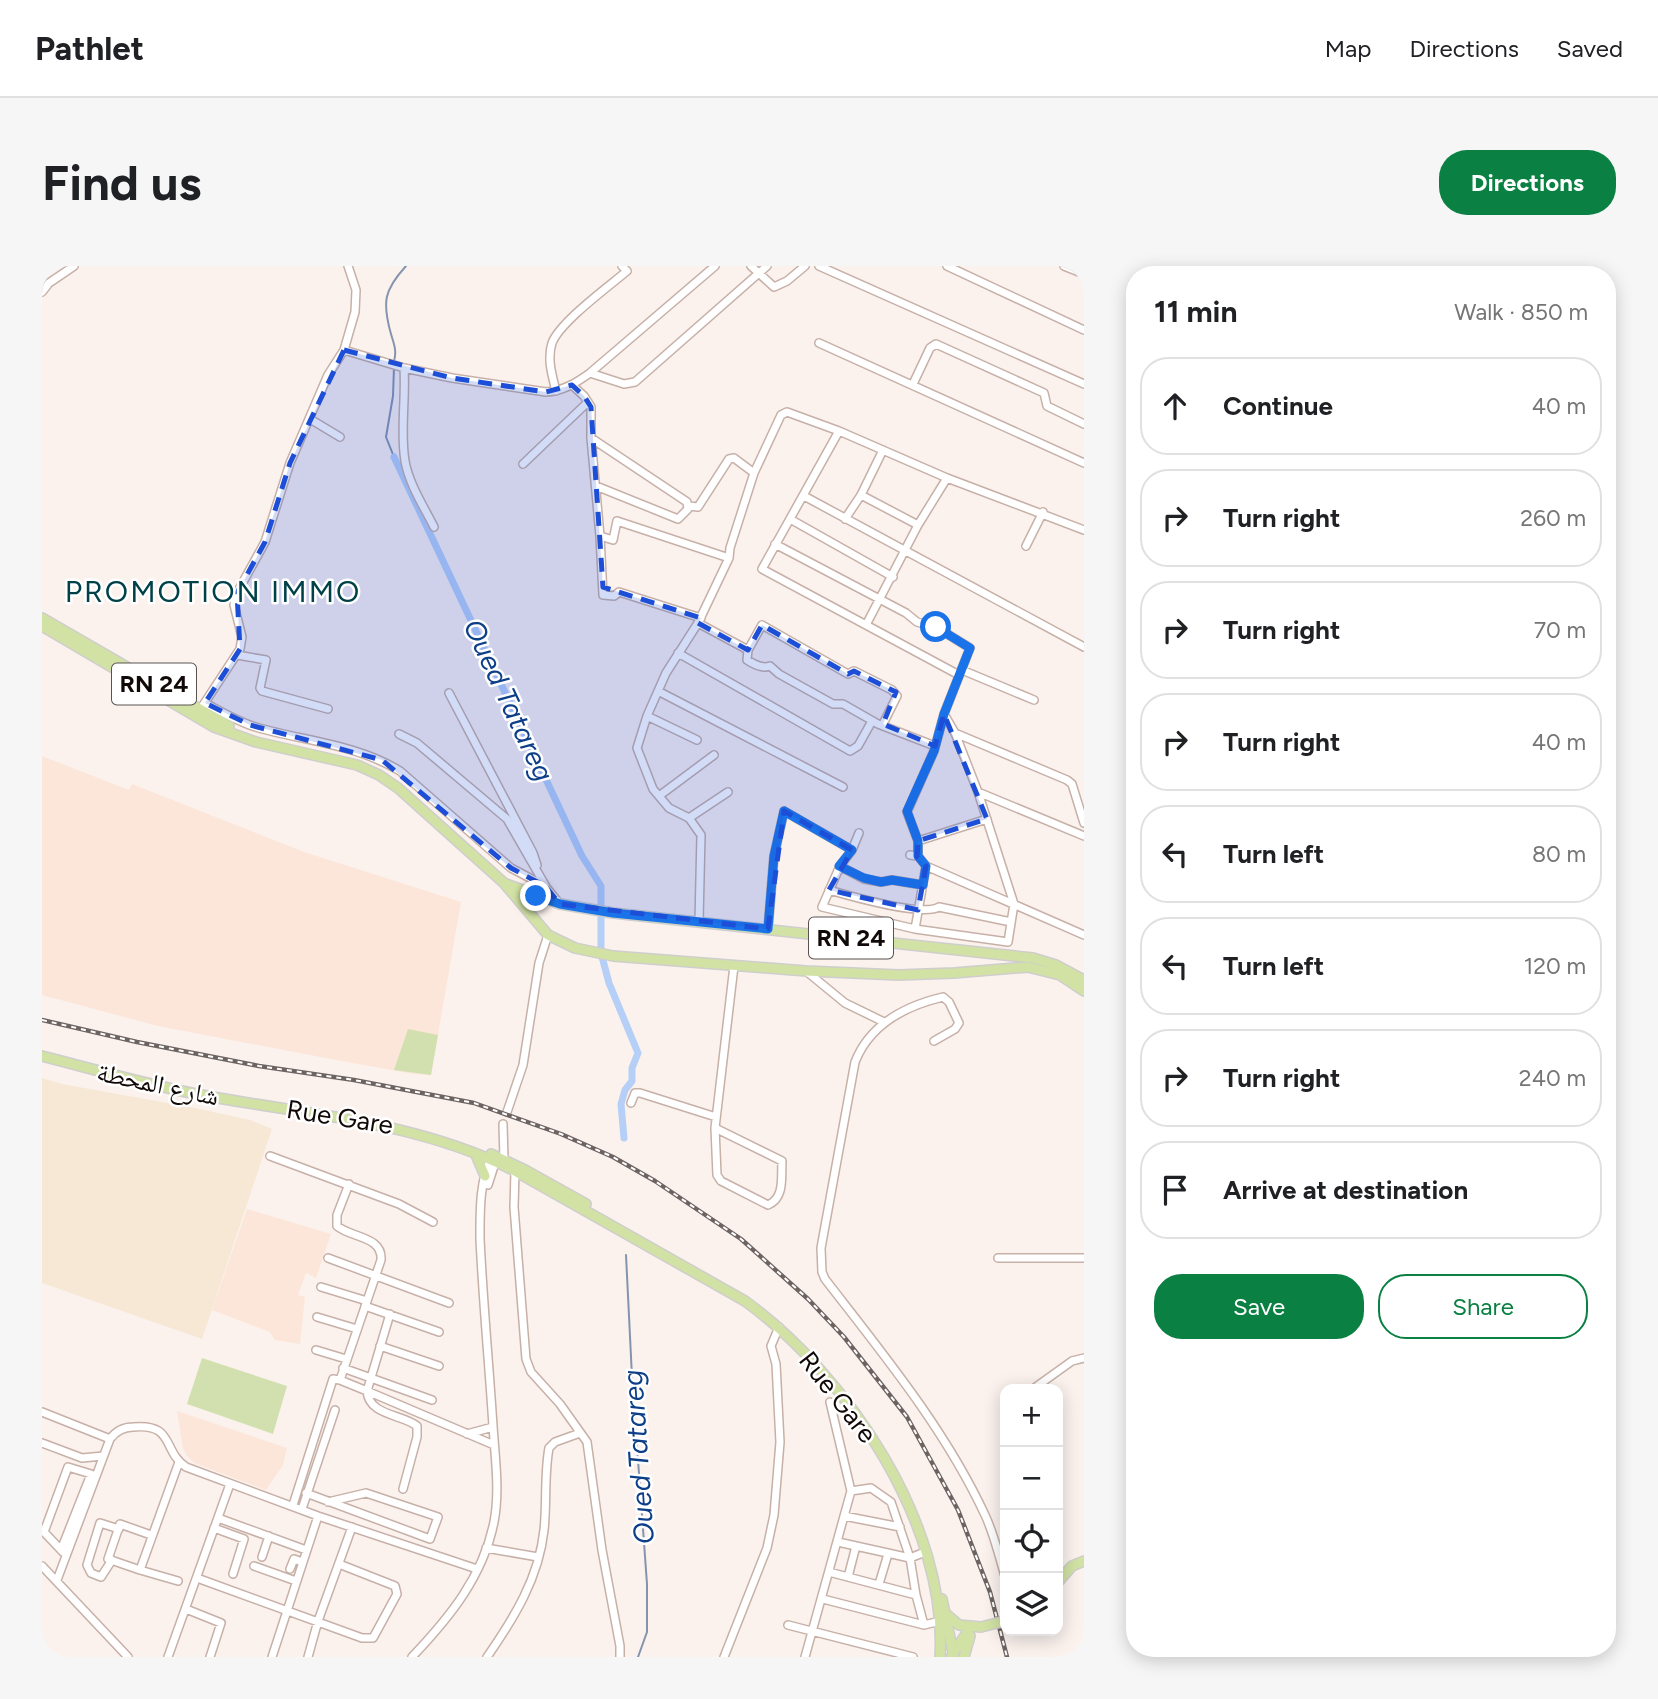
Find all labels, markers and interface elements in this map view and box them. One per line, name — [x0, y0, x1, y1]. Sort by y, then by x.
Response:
text: Pathlet — [35, 29, 144, 68]
text: Map — [1325, 34, 1371, 63]
text: Directions — [1409, 34, 1519, 63]
text: Saved — [1557, 34, 1623, 63]
button: Directions — [1439, 150, 1616, 215]
text: Find us — [42, 153, 201, 212]
text: 11 min — [1154, 293, 1238, 330]
text: Walk · 850 m — [1454, 298, 1588, 326]
icon: ahead — [1156, 387, 1194, 425]
text: Continue — [1223, 390, 1333, 422]
text: 40 m — [1532, 392, 1586, 420]
icon: right — [1156, 499, 1194, 537]
text: Turn right — [1223, 502, 1340, 534]
text: 260 m — [1520, 504, 1586, 532]
district label: PROMOTION IMMO — [65, 573, 361, 610]
route start — [920, 611, 951, 642]
icon: right — [1156, 611, 1194, 649]
water label: Oued Tatareg — [457, 614, 561, 786]
text: Turn right — [1223, 614, 1340, 646]
text: 70 m — [1534, 616, 1586, 644]
road number: RN 24 — [112, 664, 196, 704]
icon: right — [1156, 723, 1194, 761]
text: Turn right — [1223, 726, 1340, 758]
text: 40 m — [1532, 728, 1586, 756]
icon: left — [1156, 835, 1194, 873]
text: Turn left — [1223, 838, 1324, 870]
text: 80 m — [1532, 840, 1586, 868]
route end — [520, 880, 551, 911]
road number: RN 24 — [809, 918, 893, 958]
icon: left — [1156, 947, 1194, 985]
text: Turn left — [1223, 950, 1324, 982]
text: 120 m — [1524, 952, 1586, 980]
street label: شارع المحطة — [94, 1055, 222, 1113]
icon: right — [1156, 1059, 1194, 1097]
text: Turn right — [1223, 1062, 1340, 1094]
text: 240 m — [1519, 1064, 1586, 1092]
street label: Rue Gare — [284, 1093, 396, 1141]
icon: arrive — [1156, 1171, 1194, 1209]
text: Arrive at destination — [1223, 1174, 1468, 1206]
button: Save — [1154, 1274, 1364, 1339]
button: Share — [1378, 1274, 1588, 1339]
street label: Rue Gare — [792, 1345, 884, 1449]
water label: Oued Tatareg — [615, 1369, 661, 1545]
map controls — [1000, 1384, 1063, 1636]
button: + — [1000, 1384, 1063, 1447]
button: − — [1000, 1447, 1063, 1510]
button: locate — [1000, 1510, 1063, 1573]
button: layers — [1000, 1573, 1063, 1636]

